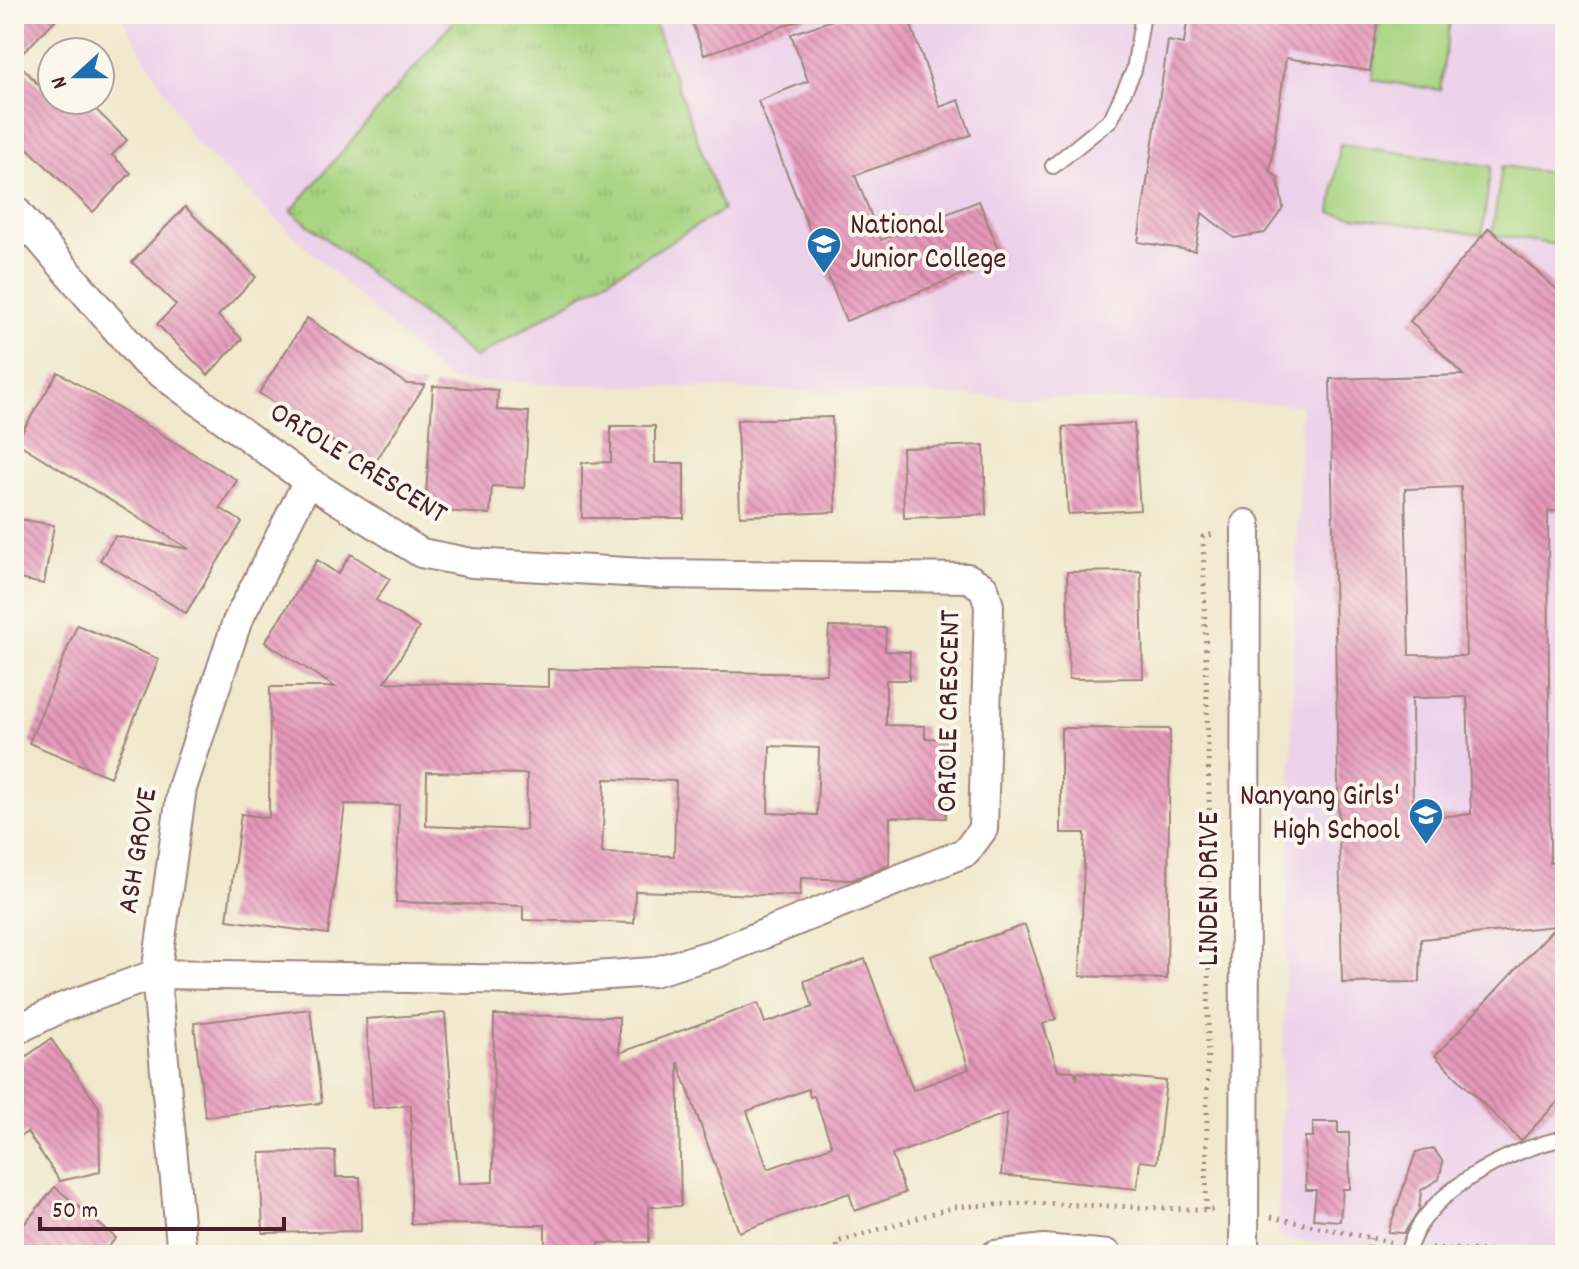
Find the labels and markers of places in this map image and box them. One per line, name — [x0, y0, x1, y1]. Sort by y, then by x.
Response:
place label: National Junior College — [850, 206, 1007, 283]
school or university icon: National Junior College — [805, 225, 843, 275]
place label: Nanyang Girls' High School — [1240, 777, 1400, 854]
school or university icon: Nanyang Girls' High School — [1407, 796, 1445, 846]

